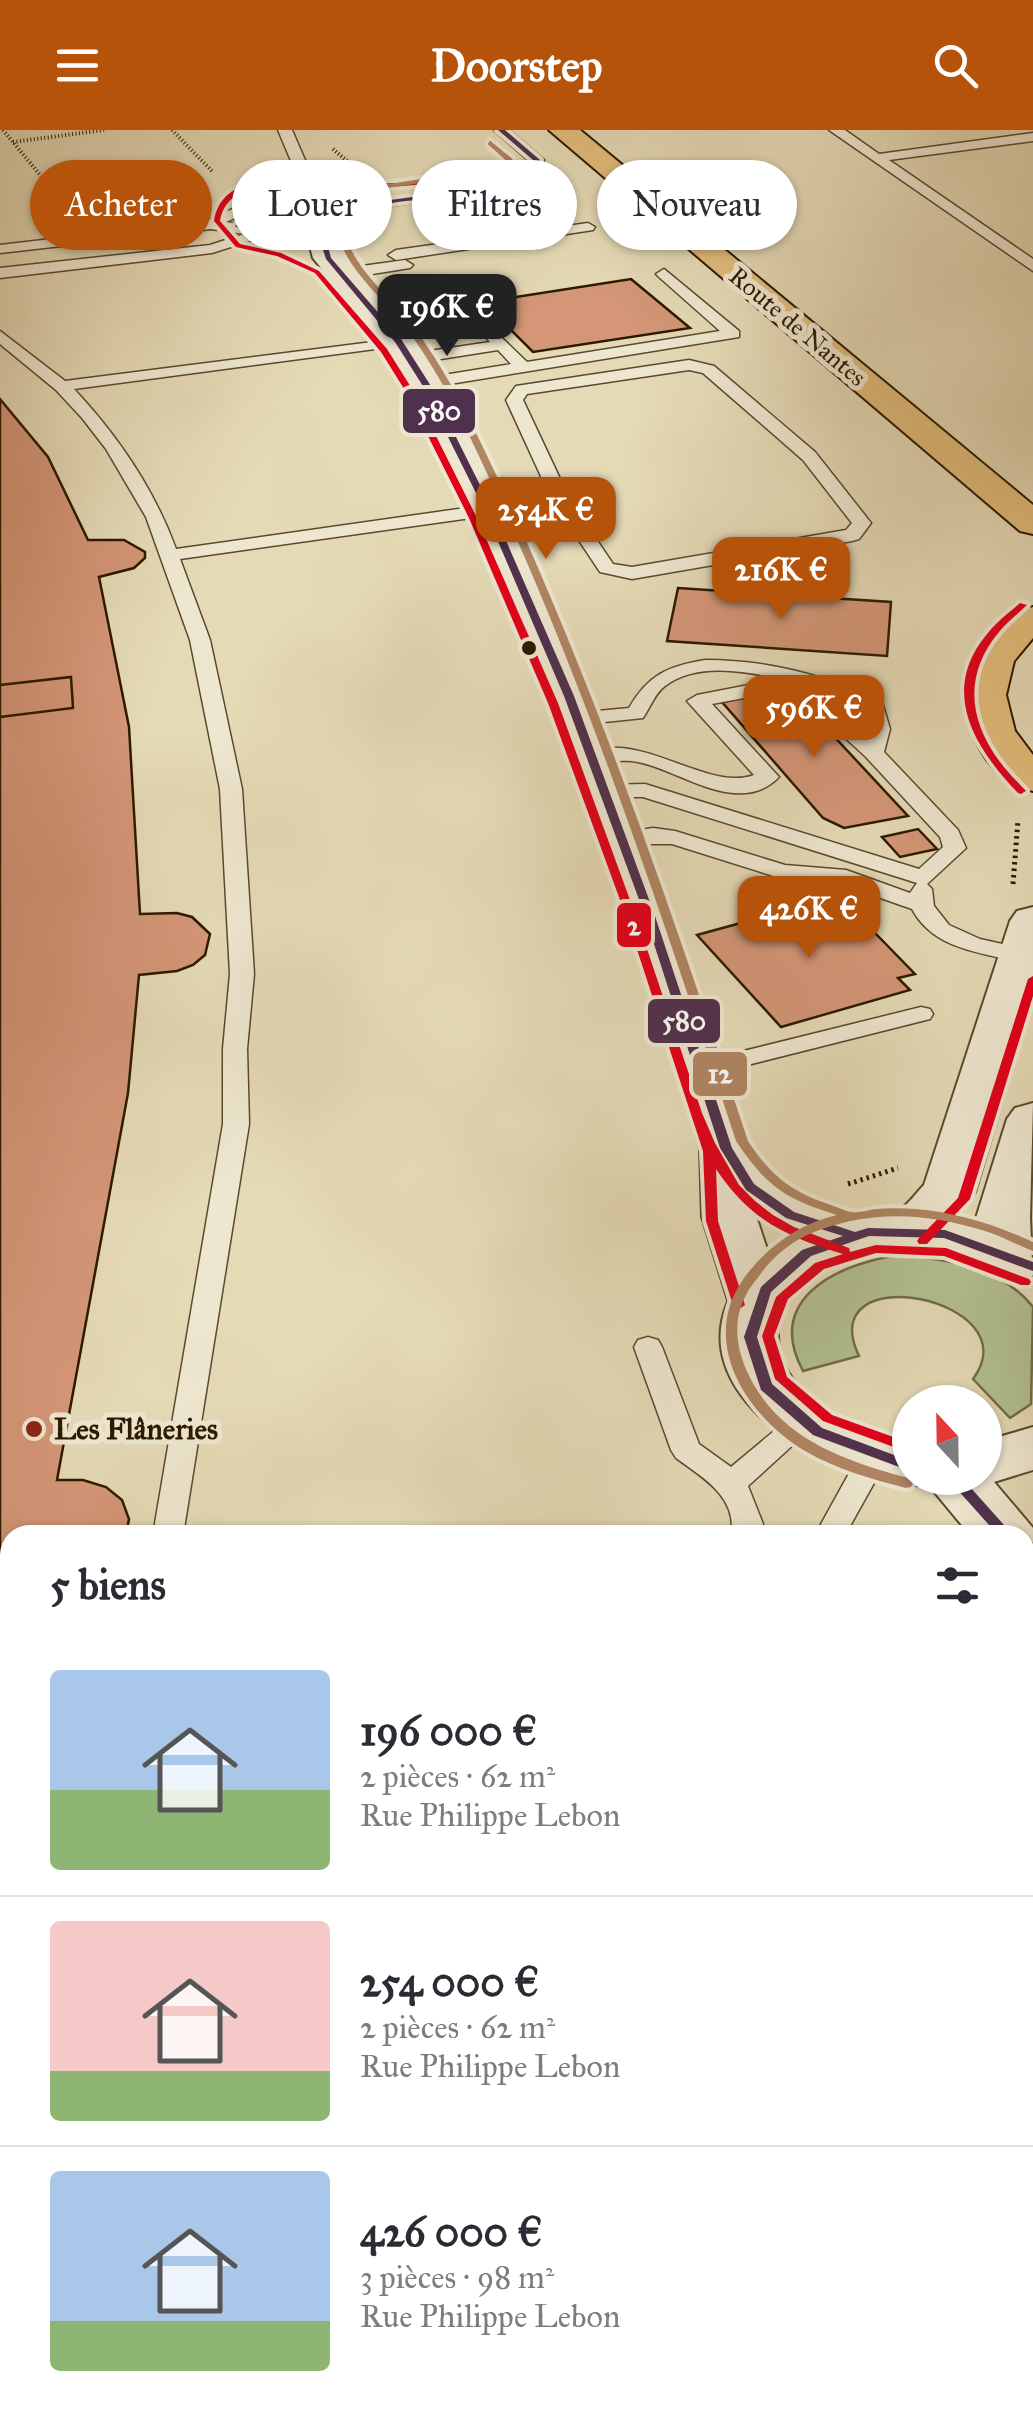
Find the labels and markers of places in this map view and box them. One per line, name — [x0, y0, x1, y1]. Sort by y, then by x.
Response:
pin: 196K € — [366, 274, 528, 359]
pin: 254K € — [465, 477, 627, 562]
pin: 216K € — [700, 537, 862, 622]
unlabelled marker — [519, 638, 539, 658]
pin: 596K € — [733, 675, 895, 760]
pin: 426K € — [728, 876, 890, 961]
place label: Les Flâneries — [54, 1411, 218, 1447]
marker: Les Flâneries — [23, 1418, 45, 1440]

